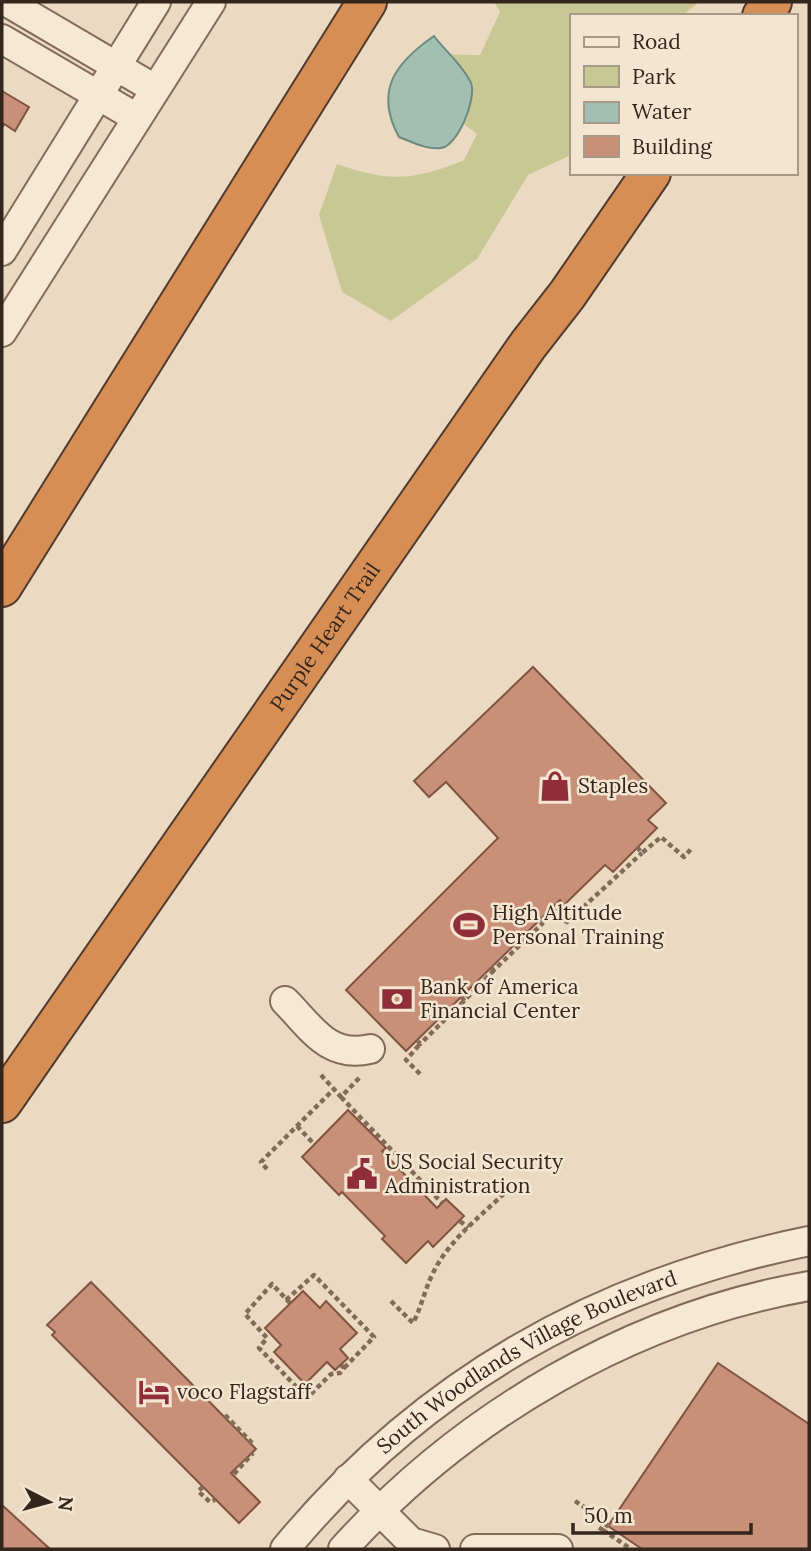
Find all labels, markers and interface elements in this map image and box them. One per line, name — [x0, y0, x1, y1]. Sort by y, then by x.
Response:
legend — [570, 14, 797, 175]
text: Road — [632, 28, 681, 55]
text: Park — [632, 63, 676, 90]
text: Water — [632, 98, 691, 125]
text: Building — [632, 133, 712, 160]
street label: Purple Heart Trail — [264, 557, 386, 717]
shop icon: Staples — [538, 769, 572, 803]
place label: Staples — [578, 772, 648, 799]
place label: High Altitude Personal Training — [492, 899, 664, 950]
sports icon: High Altitude Personal Training — [452, 908, 486, 942]
place label: Bank of America Financial Center — [420, 973, 580, 1024]
bank icon: Bank of America Financial Center — [380, 982, 414, 1016]
place label: US Social Security Administration — [384, 1148, 563, 1199]
public building icon: US Social Security Administration — [345, 1157, 379, 1191]
street label: South Woodlands Village Boulevard — [371, 1264, 680, 1460]
hotel icon: voco Flagstaff — [137, 1375, 171, 1409]
place label: voco Flagstaff — [177, 1378, 313, 1405]
north arrow — [14, 1467, 84, 1537]
scale bar — [573, 1492, 752, 1536]
text: N — [53, 1495, 79, 1513]
text: 50 m — [584, 1502, 633, 1529]

